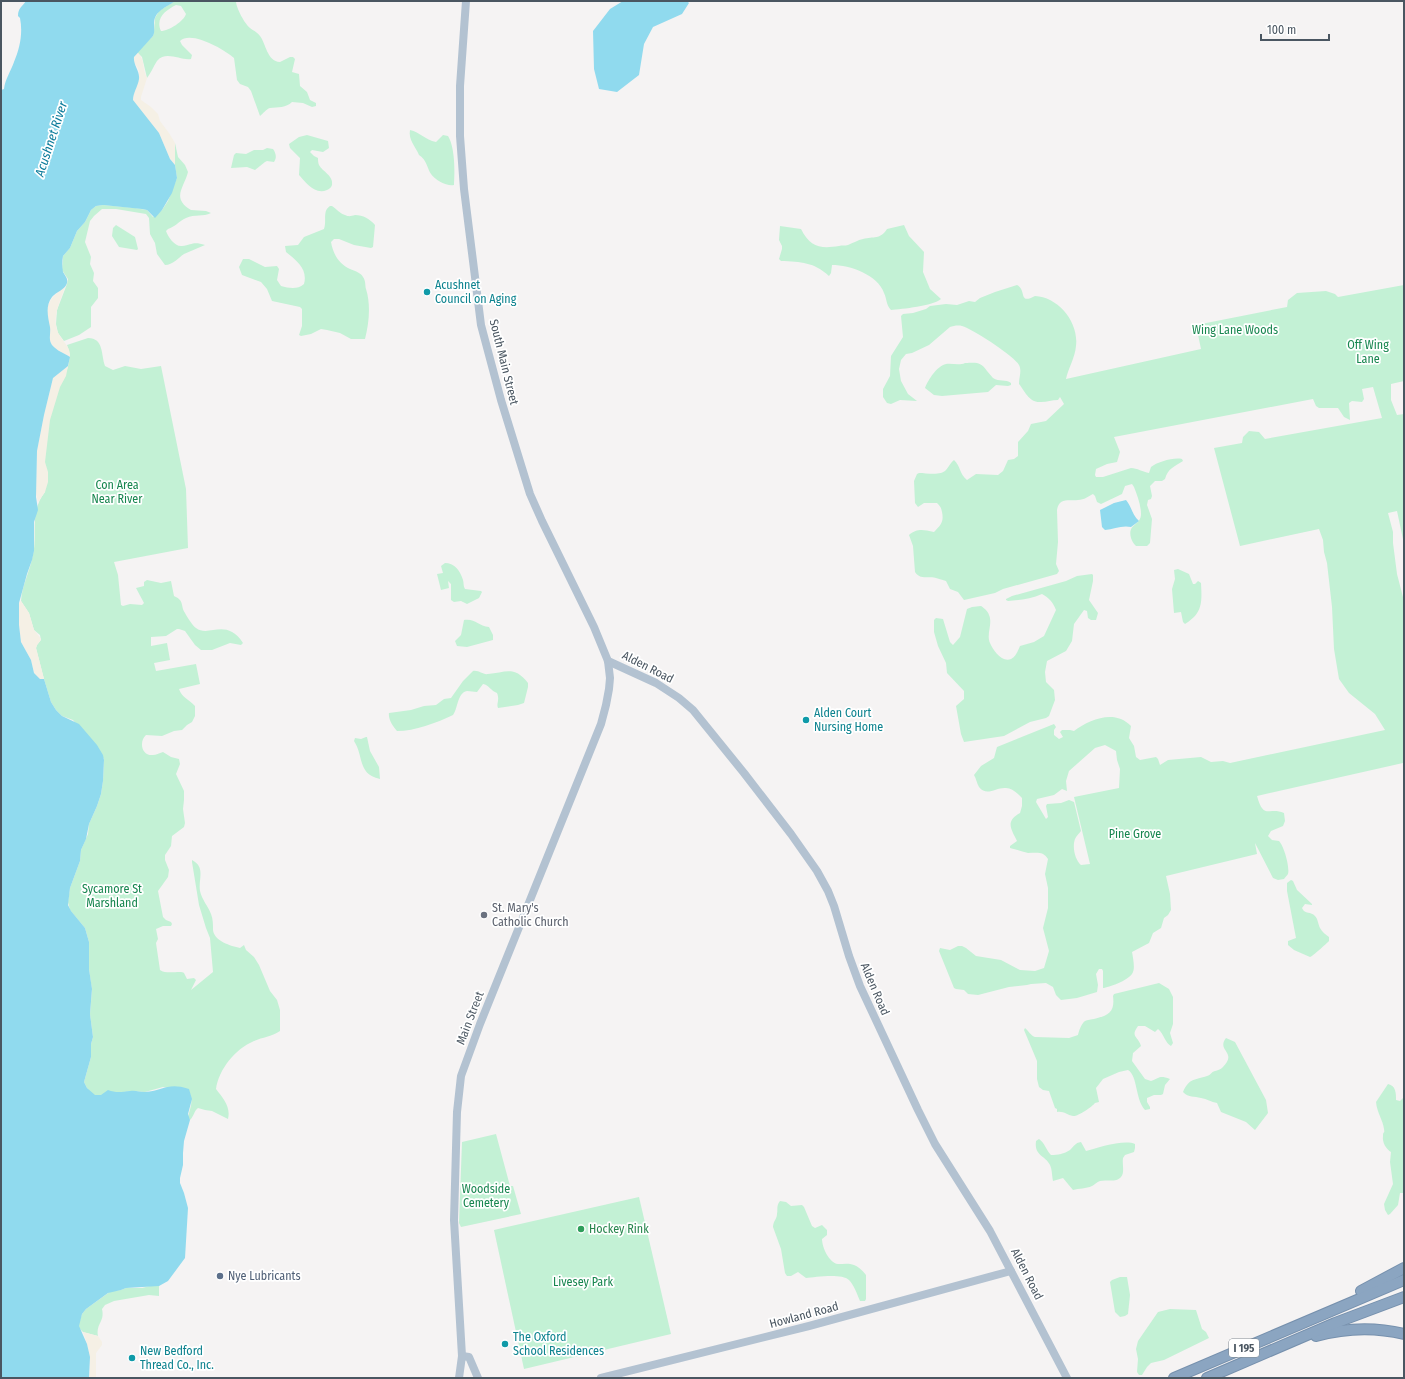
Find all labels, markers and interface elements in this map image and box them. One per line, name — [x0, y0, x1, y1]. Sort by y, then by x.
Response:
scale bar — [1261, 16, 1329, 42]
text: 100 m — [1267, 23, 1296, 37]
water label: Acushnet River — [31, 99, 70, 179]
place label: Acushnet Council on Aging — [435, 278, 517, 306]
marker: Acushnet Council on Aging — [422, 287, 432, 297]
street label: South Main Street — [487, 318, 521, 406]
park label: Wing Lane Woods — [1192, 323, 1278, 337]
park label: Off Wing Lane — [1347, 338, 1389, 366]
park label: Con Area Near River — [92, 478, 143, 506]
street label: Alden Road — [620, 648, 676, 686]
place label: Alden Court Nursing Home — [814, 706, 883, 734]
marker: Alden Court Nursing Home — [801, 715, 811, 725]
park label: Pine Grove — [1109, 827, 1161, 841]
park label: Sycamore St Marshland — [82, 882, 142, 910]
place label: St. Mary's Catholic Church — [492, 901, 568, 929]
marker: St. Mary's Catholic Church — [479, 910, 489, 920]
street label: Alden Road — [858, 961, 892, 1017]
street label: Main Street — [453, 989, 487, 1047]
park label: Woodside Cemetery — [462, 1182, 510, 1210]
place label: Hockey Rink — [589, 1222, 649, 1236]
marker: Hockey Rink — [576, 1224, 586, 1234]
street label: Alden Road — [1008, 1246, 1046, 1302]
place label: Nye Lubricants — [228, 1269, 301, 1283]
marker: Nye Lubricants — [215, 1271, 225, 1281]
park label: Livesey Park — [553, 1275, 613, 1289]
street label: Howland Road — [768, 1299, 840, 1331]
place label: The Oxford School Residences — [513, 1330, 604, 1358]
marker: The Oxford School Residences — [500, 1339, 510, 1349]
road number: I 195 — [1229, 1339, 1259, 1357]
place label: New Bedford Thread Co., Inc. — [140, 1344, 214, 1372]
marker: New Bedford Thread Co., Inc. — [127, 1353, 137, 1363]

